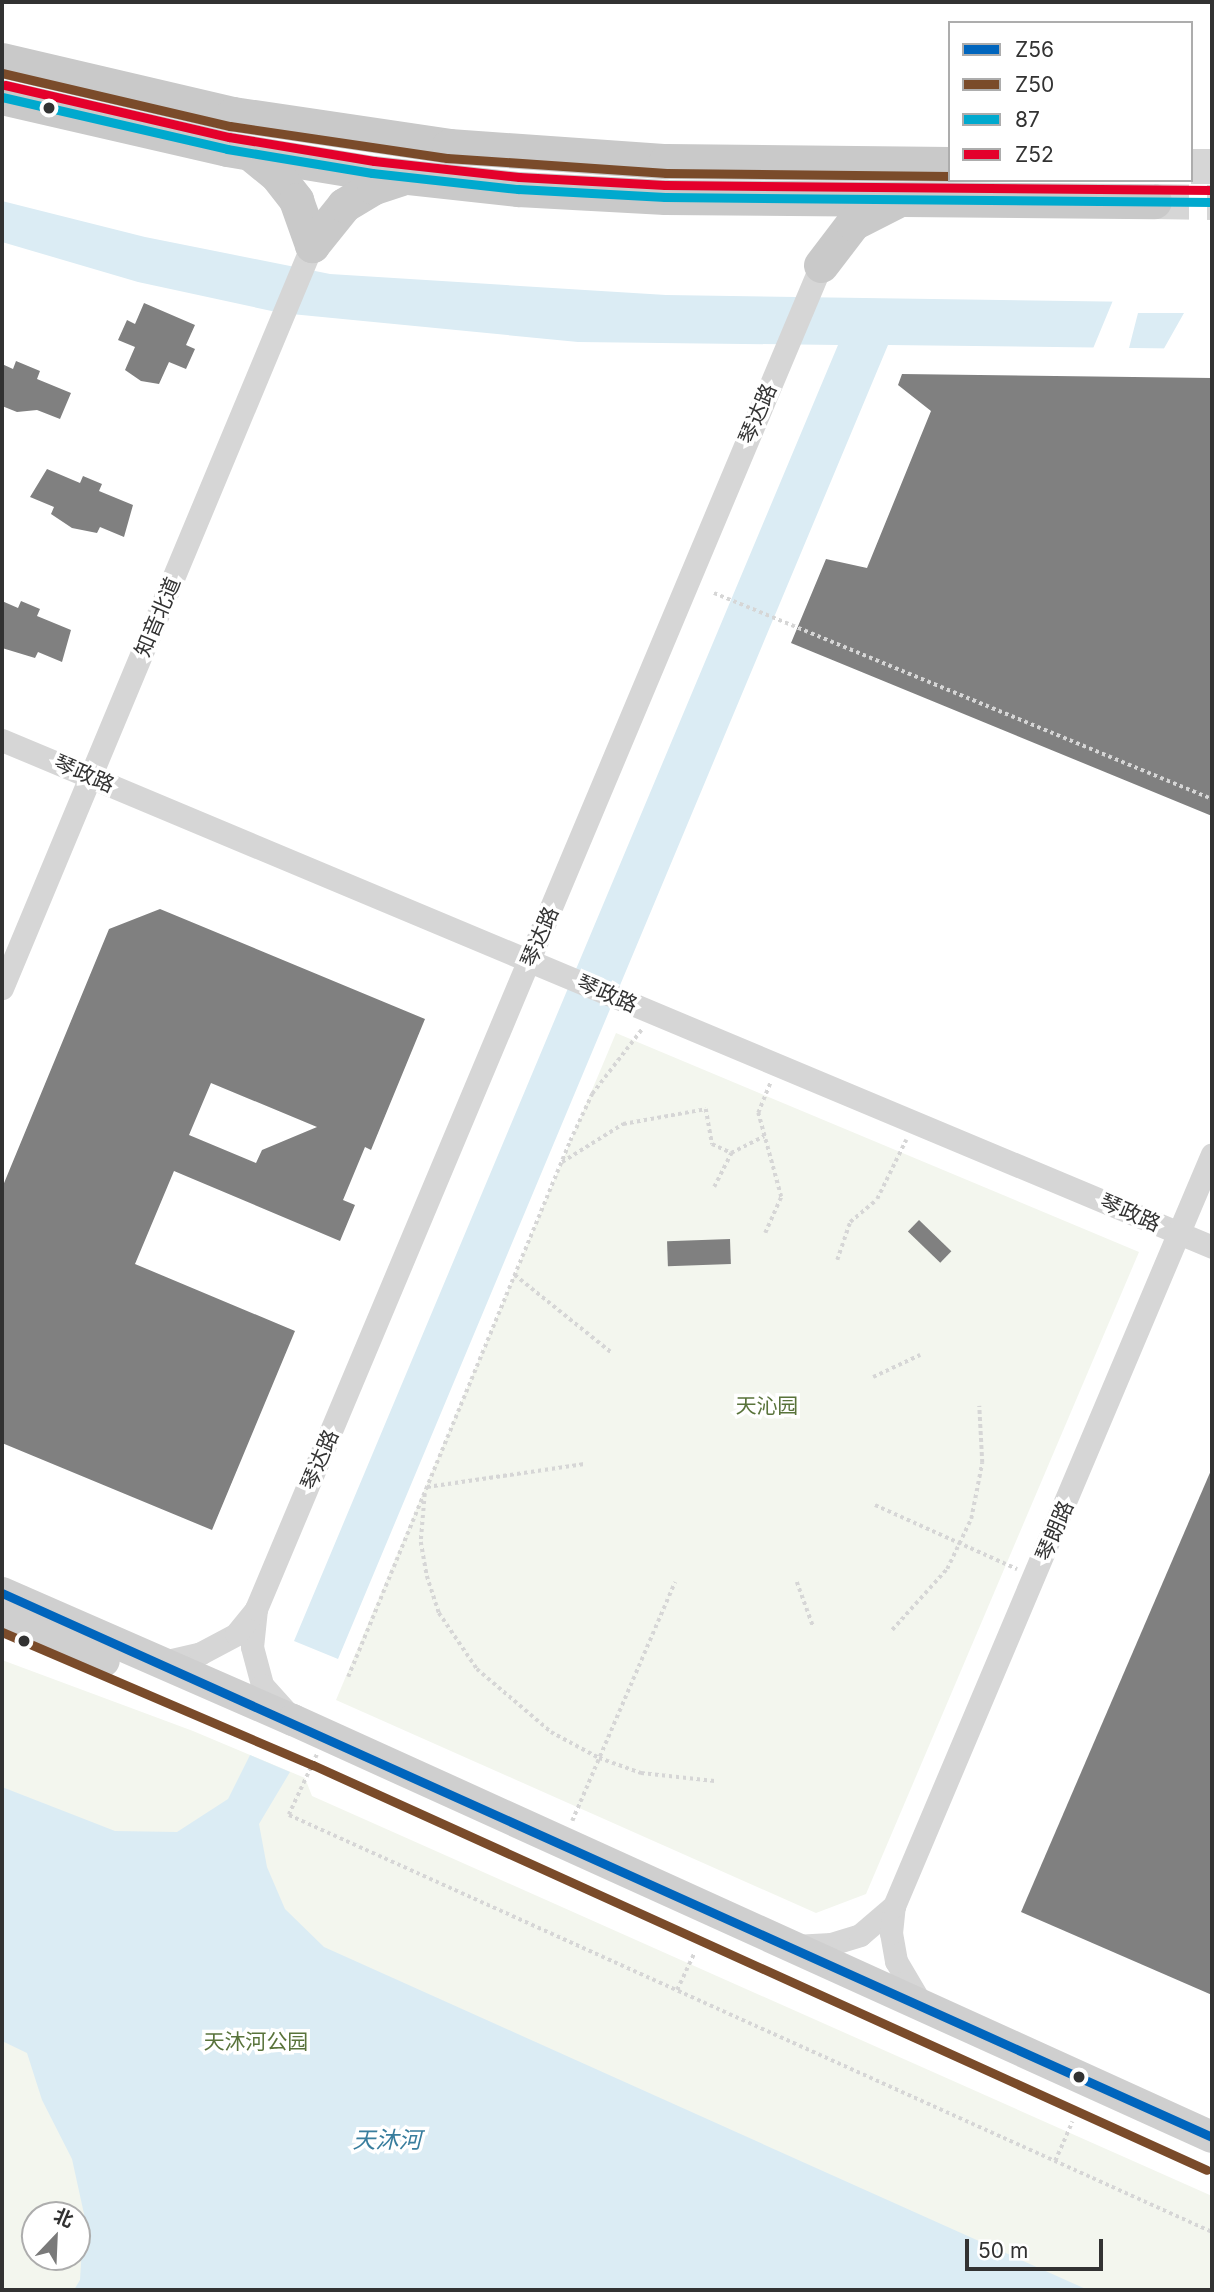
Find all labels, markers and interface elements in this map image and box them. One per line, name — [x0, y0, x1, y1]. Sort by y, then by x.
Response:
legend — [948, 21, 1193, 182]
text: Z56 — [1015, 37, 1054, 62]
text: Z50 — [1015, 72, 1054, 97]
unlabelled marker — [42, 101, 56, 115]
text: 87 — [1015, 107, 1040, 132]
text: Z52 — [1015, 142, 1054, 167]
street label: 琴达路 — [734, 380, 782, 448]
street label: 知音北道 — [130, 573, 186, 661]
street label: 琴政路 — [50, 750, 118, 798]
street label: 琴达路 — [516, 903, 564, 971]
street label: 琴政路 — [573, 970, 641, 1018]
street label: 琴政路 — [1096, 1189, 1164, 1237]
park label: 天沁园 — [736, 1393, 798, 1419]
street label: 琴达路 — [296, 1426, 344, 1494]
street label: 琴朗路 — [1031, 1497, 1079, 1565]
unlabelled marker — [17, 1634, 31, 1648]
park label: 天沐河公园 — [204, 2029, 308, 2055]
unlabelled marker — [1072, 2070, 1086, 2084]
water label: 天沐河 — [353, 2126, 421, 2154]
north arrow — [21, 2201, 91, 2271]
text: 北 — [50, 2204, 77, 2232]
scale bar — [969, 2226, 1107, 2270]
text: 50 m — [978, 2238, 1028, 2263]

